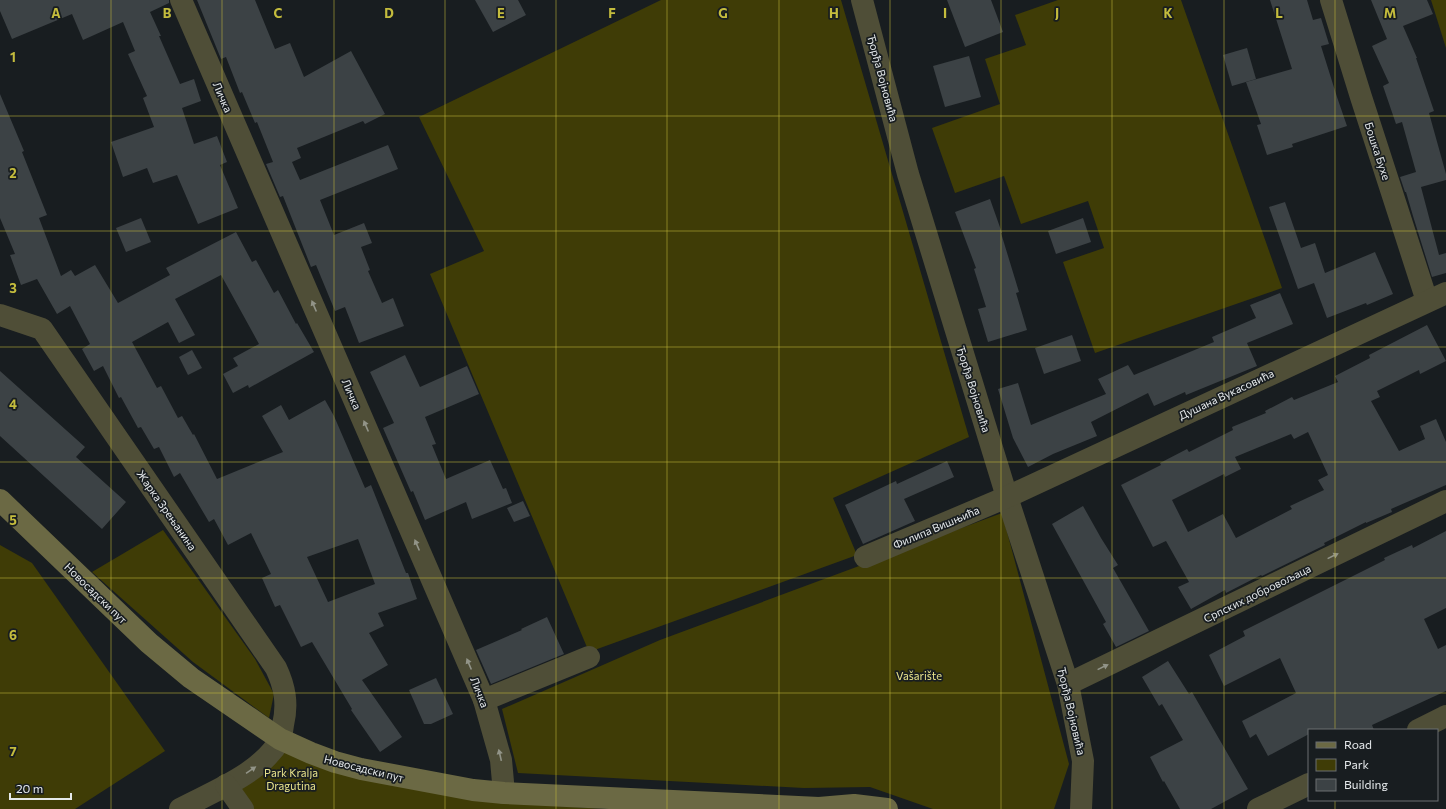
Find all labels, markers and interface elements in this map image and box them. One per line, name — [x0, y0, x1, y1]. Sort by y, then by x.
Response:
text: A — [51, 5, 61, 21]
text: B — [163, 5, 172, 21]
text: C — [274, 5, 283, 21]
text: D — [384, 5, 394, 21]
text: E — [497, 5, 505, 21]
text: F — [608, 5, 616, 21]
text: G — [718, 5, 728, 21]
text: H — [829, 5, 839, 21]
text: I — [943, 5, 947, 21]
text: J — [1055, 5, 1059, 21]
text: K — [1163, 5, 1173, 21]
text: L — [1275, 5, 1283, 21]
text: M — [1384, 5, 1396, 21]
street label: Ђорђа Војновића — [865, 33, 901, 123]
text: 1 — [10, 49, 16, 65]
street label: Личка — [211, 80, 235, 114]
street label: Бошка Бухе — [1363, 120, 1394, 182]
text: 2 — [9, 165, 17, 181]
text: 3 — [9, 280, 17, 296]
one-way arrow — [311, 301, 317, 312]
street label: Ђорђа Војновића — [955, 344, 993, 434]
street label: Душана Вукасовића — [1176, 366, 1276, 422]
street label: Личка — [340, 377, 364, 411]
text: 4 — [9, 396, 17, 412]
one-way arrow — [362, 419, 368, 431]
street label: Жарка Зрењанина — [134, 467, 200, 553]
street label: Филипа Вишњића — [891, 503, 981, 551]
text: 5 — [9, 512, 17, 528]
one-way arrow — [414, 539, 420, 550]
one-way arrow — [1327, 553, 1339, 559]
street label: Новосадски пут — [62, 560, 130, 626]
street label: Српских добровољаца — [1201, 561, 1313, 625]
text: 6 — [9, 627, 17, 643]
one-way arrow — [466, 659, 472, 670]
one-way arrow — [1097, 664, 1108, 670]
street label: Ђорђа Војновића — [1056, 666, 1088, 756]
park label: Vašarište — [896, 669, 942, 682]
street label: Личка — [468, 675, 492, 709]
legend — [1308, 729, 1438, 801]
text: Road — [1344, 737, 1372, 751]
text: 7 — [9, 743, 17, 759]
one-way arrow — [496, 748, 502, 761]
street label: Новосадски пут — [323, 752, 405, 784]
text: Park — [1344, 757, 1370, 771]
one-way arrow — [246, 766, 256, 774]
park label: Park Kralja Dragutina — [264, 766, 318, 792]
scale bar — [10, 775, 71, 801]
text: Building — [1344, 777, 1388, 791]
text: 20 m — [16, 781, 43, 795]

